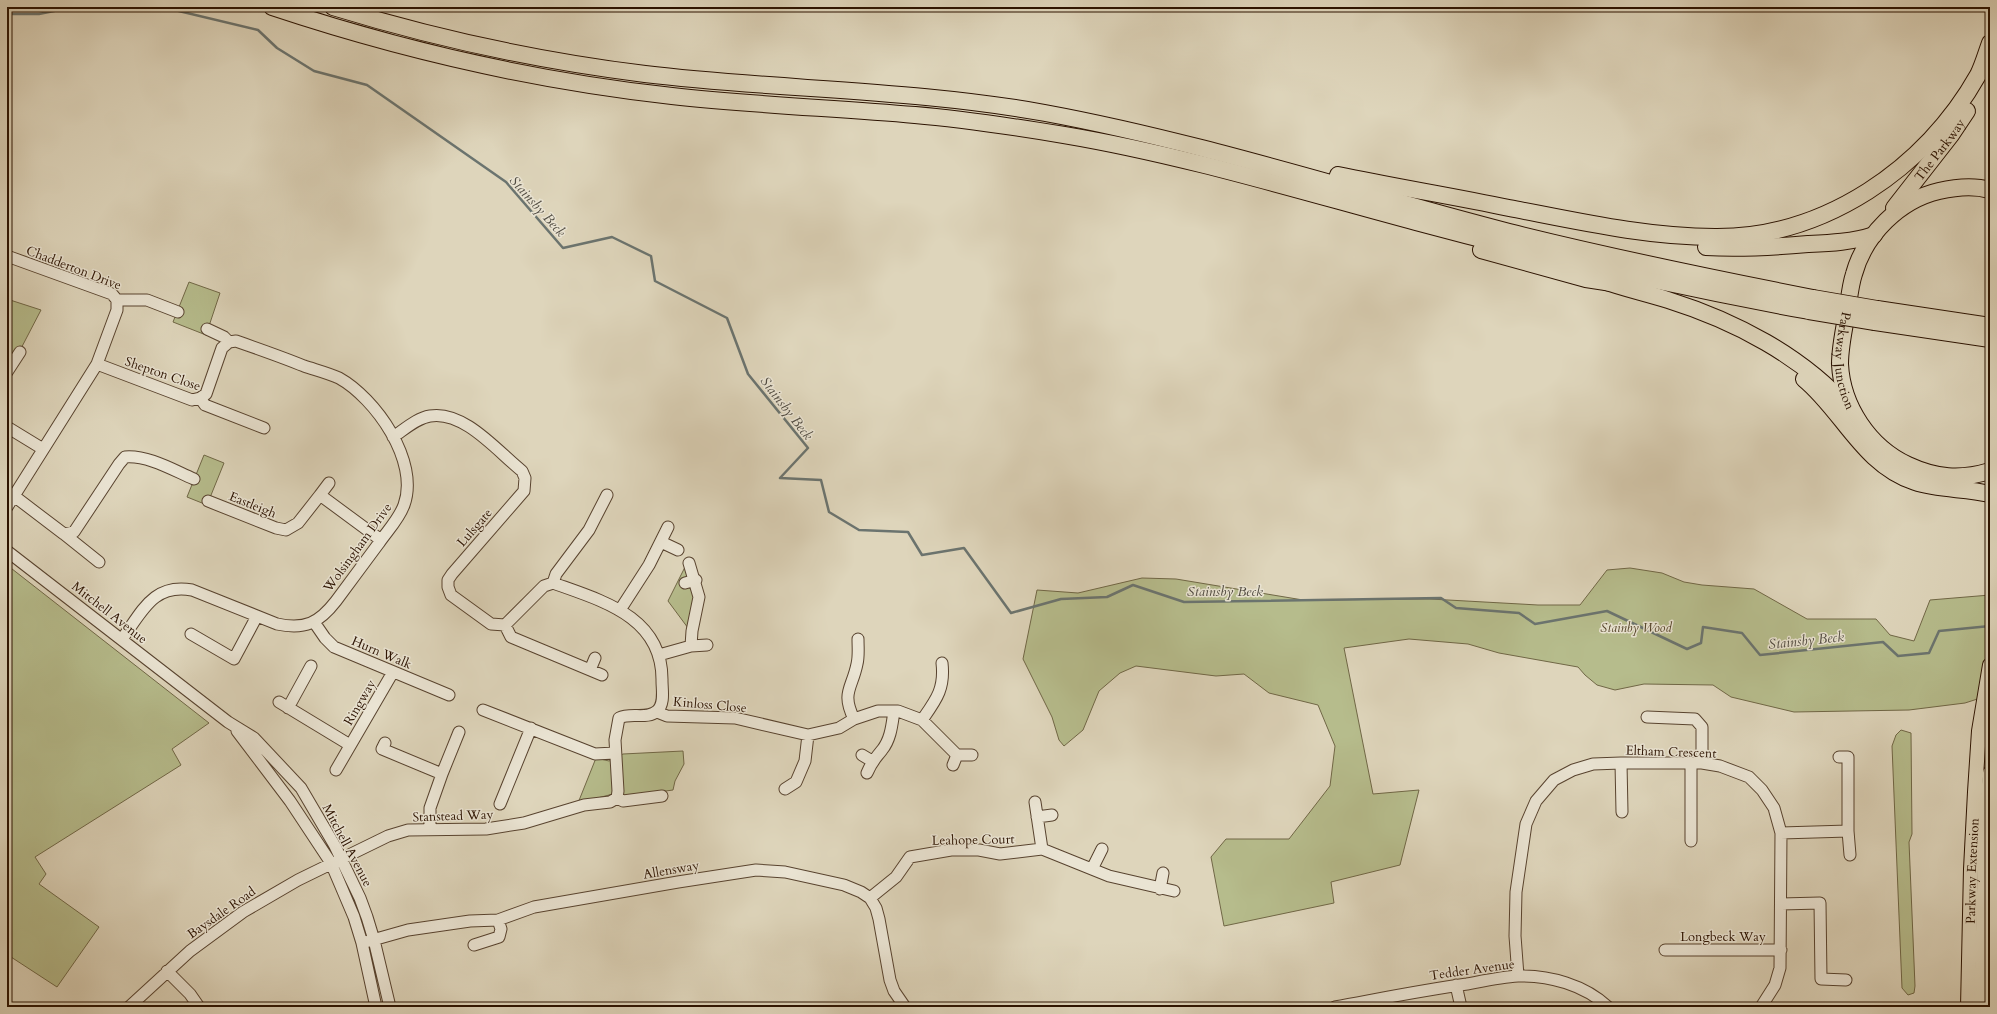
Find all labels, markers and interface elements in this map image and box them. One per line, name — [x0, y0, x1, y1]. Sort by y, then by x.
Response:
street label: The Parkway — [1910, 115, 1970, 185]
water label: Stainsby Beck — [505, 172, 570, 241]
street label: Chadderton Drive — [23, 241, 124, 294]
street label: Parkway Junction — [1830, 310, 1859, 413]
street label: Shepton Close — [122, 353, 203, 395]
water label: Stainsby Beck — [756, 372, 818, 444]
street label: Eastleigh — [226, 487, 279, 523]
street label: Wolsingham Drive — [319, 499, 396, 597]
street label: Lulsgate — [453, 504, 497, 551]
street label: Mitchell Avenue — [68, 578, 151, 648]
water label: Stainsby Beck — [1187, 582, 1263, 601]
park label: Stainby Wood — [1600, 619, 1672, 637]
water label: Stainsby Beck — [1767, 627, 1845, 654]
street label: Hurn Walk — [349, 632, 415, 674]
street label: Ringway — [340, 676, 380, 729]
street label: Kinloss Close — [672, 693, 748, 717]
street label: Eltham Crescent — [1625, 741, 1717, 763]
street label: Mitchell Avenue — [318, 801, 377, 890]
street label: Stanstead Way — [412, 806, 494, 826]
street label: Parkway Extension — [1962, 817, 1984, 924]
street label: Leahope Court — [931, 830, 1015, 850]
street label: Allensway — [642, 856, 701, 884]
street label: Baysdale Road — [184, 883, 259, 943]
street label: Longbeck Way — [1680, 928, 1766, 946]
street label: Tedder Avenue — [1429, 955, 1516, 985]

